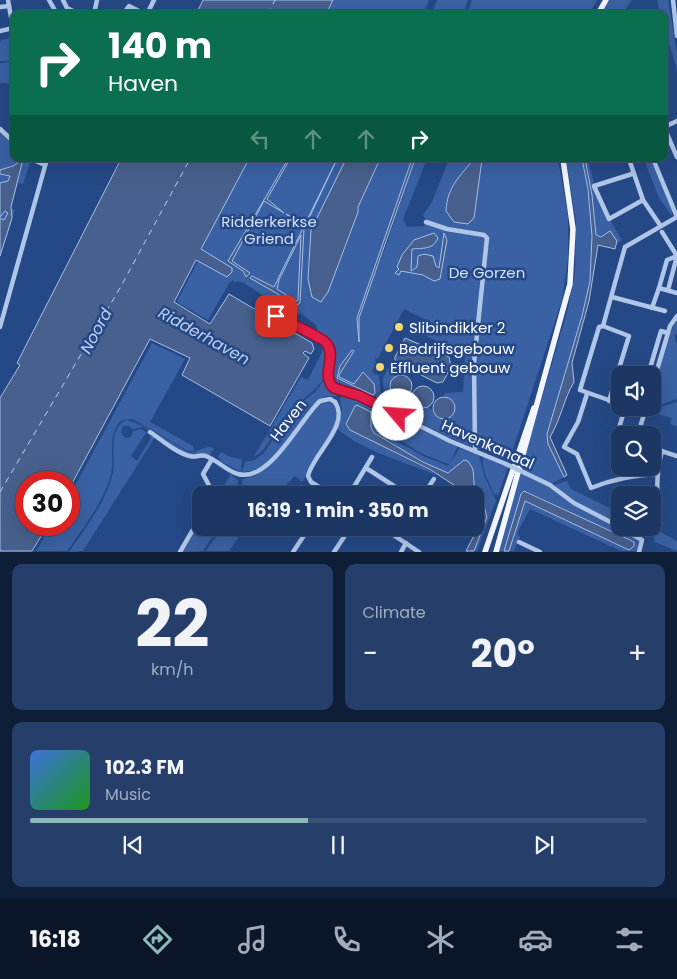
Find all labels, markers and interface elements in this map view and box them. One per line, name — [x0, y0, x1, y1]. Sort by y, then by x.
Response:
text: 140 m — [108, 21, 212, 70]
icon: right — [25, 30, 90, 95]
text: Haven — [108, 68, 178, 99]
icon: left — [246, 125, 274, 153]
icon: ahead — [299, 125, 327, 153]
icon: ahead — [352, 125, 380, 153]
icon: right — [405, 125, 433, 153]
park label: Ridderkerkse Griend — [221, 211, 317, 249]
park label: De Gorzen — [449, 262, 525, 283]
pin — [255, 295, 297, 337]
water label: Ridderhaven — [154, 301, 254, 371]
icon: arrive — [262, 302, 290, 330]
water label: Noord — [74, 304, 118, 358]
place label: Slibindikker 2 — [409, 317, 505, 338]
marker: Slibindikker 2 — [393, 321, 405, 333]
place label: Bedrijfsgebouw — [399, 338, 515, 359]
marker: Bedrijfsgebouw — [383, 342, 395, 354]
place label: Effluent gebouw — [390, 357, 511, 378]
marker: Effluent gebouw — [374, 361, 386, 373]
map controls — [611, 366, 661, 536]
button: sound — [611, 366, 661, 416]
position arrow — [371, 388, 423, 440]
street label: Haven — [265, 395, 311, 445]
street label: Havenkanaal — [438, 414, 538, 474]
button: search — [611, 426, 661, 476]
speed limit sign: 30 — [15, 471, 80, 536]
button: layers — [611, 486, 661, 536]
text: 16:19 · 1 min · 350 m — [247, 497, 429, 524]
text: 22 — [135, 579, 209, 670]
text: Climate — [363, 601, 426, 624]
text: 20° — [471, 627, 535, 680]
text: − — [363, 634, 378, 673]
text: + — [628, 634, 647, 673]
text: km/h — [151, 658, 194, 681]
text: 102.3 FM — [105, 754, 184, 781]
text: Music — [105, 783, 151, 806]
icon: previous — [119, 831, 147, 859]
icon: pause — [324, 831, 352, 859]
icon: next — [530, 831, 558, 859]
icon: directions — [140, 922, 175, 957]
icon: music — [235, 922, 270, 957]
icon: phone — [329, 922, 364, 957]
icon: climate — [423, 922, 458, 957]
icon: car — [518, 922, 553, 957]
icon: filters — [612, 922, 647, 957]
text: 16:18 — [30, 924, 81, 955]

